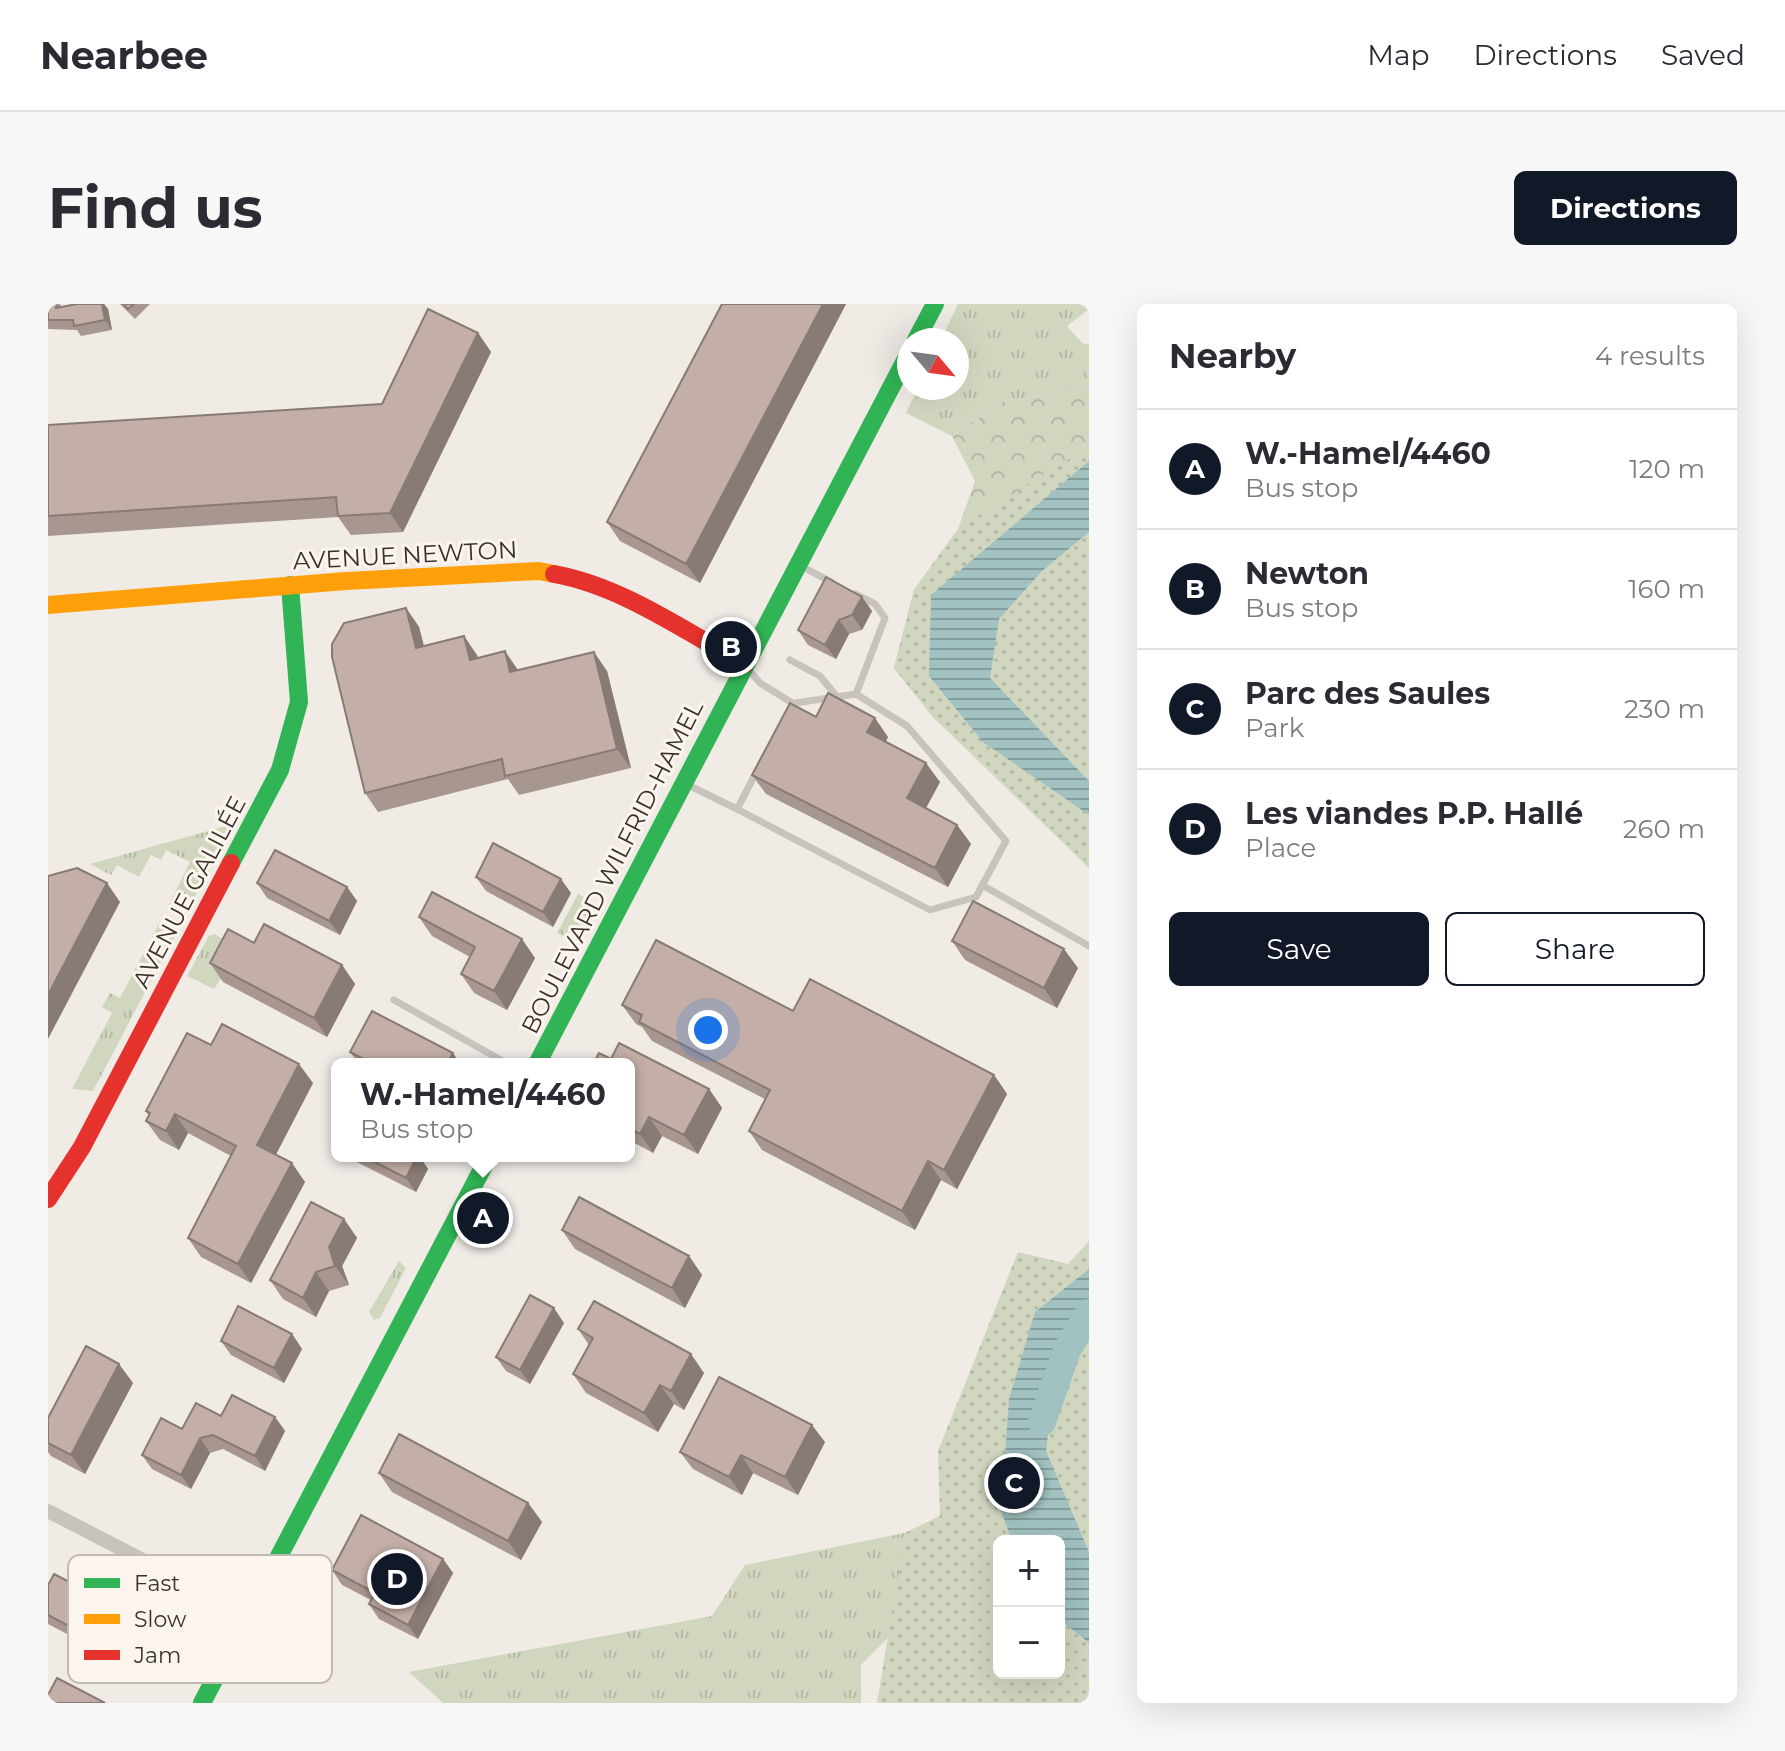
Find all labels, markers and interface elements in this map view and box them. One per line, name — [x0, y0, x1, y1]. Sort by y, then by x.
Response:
text: Nearbee — [40, 32, 208, 79]
text: Map — [1367, 38, 1429, 72]
text: Directions — [1473, 38, 1617, 72]
text: Saved — [1661, 38, 1745, 72]
button: Directions — [1514, 171, 1737, 245]
text: Find us — [48, 174, 262, 242]
north arrow — [897, 328, 969, 400]
text: Nearby — [1169, 335, 1296, 377]
text: 4 results — [1595, 340, 1705, 372]
text: W.-Hamel/4460 — [1245, 435, 1491, 472]
text: A — [1185, 453, 1205, 485]
text: 120 m — [1629, 453, 1705, 485]
text: Bus stop — [1245, 472, 1358, 504]
street label: AVENUE NEWTON — [292, 535, 518, 575]
text: Newton — [1245, 555, 1369, 592]
text: B — [1185, 573, 1205, 605]
text: 160 m — [1628, 573, 1705, 605]
text: Bus stop — [1245, 592, 1358, 624]
pin: B — [705, 617, 757, 677]
text: Parc des Saules — [1245, 675, 1490, 712]
text: C — [1186, 693, 1204, 725]
text: 230 m — [1624, 693, 1705, 725]
street label: BOULEVARD WILFRID-HAMEL — [515, 695, 709, 1039]
text: Park — [1245, 712, 1304, 744]
street label: AVENUE GALILÉE — [126, 791, 252, 993]
text: Les viandes P.P. Hallé — [1245, 795, 1583, 832]
text: D — [1184, 813, 1206, 845]
text: 260 m — [1623, 813, 1705, 845]
text: Place — [1245, 832, 1316, 864]
button: Save — [1169, 912, 1429, 986]
button: Share — [1445, 912, 1705, 986]
your location — [688, 1010, 728, 1050]
popup — [331, 1058, 635, 1162]
text: W.-Hamel/4460 — [360, 1076, 606, 1113]
text: Bus stop — [360, 1113, 473, 1145]
pin: A — [457, 1188, 509, 1248]
pin: C — [988, 1453, 1040, 1513]
map controls — [993, 1535, 1065, 1679]
button: + — [993, 1535, 1065, 1607]
pin: D — [371, 1549, 423, 1609]
legend — [68, 1555, 332, 1683]
text: Fast — [134, 1570, 180, 1597]
text: Slow — [134, 1606, 187, 1633]
button: − — [993, 1607, 1065, 1679]
text: Jam — [133, 1642, 181, 1669]

